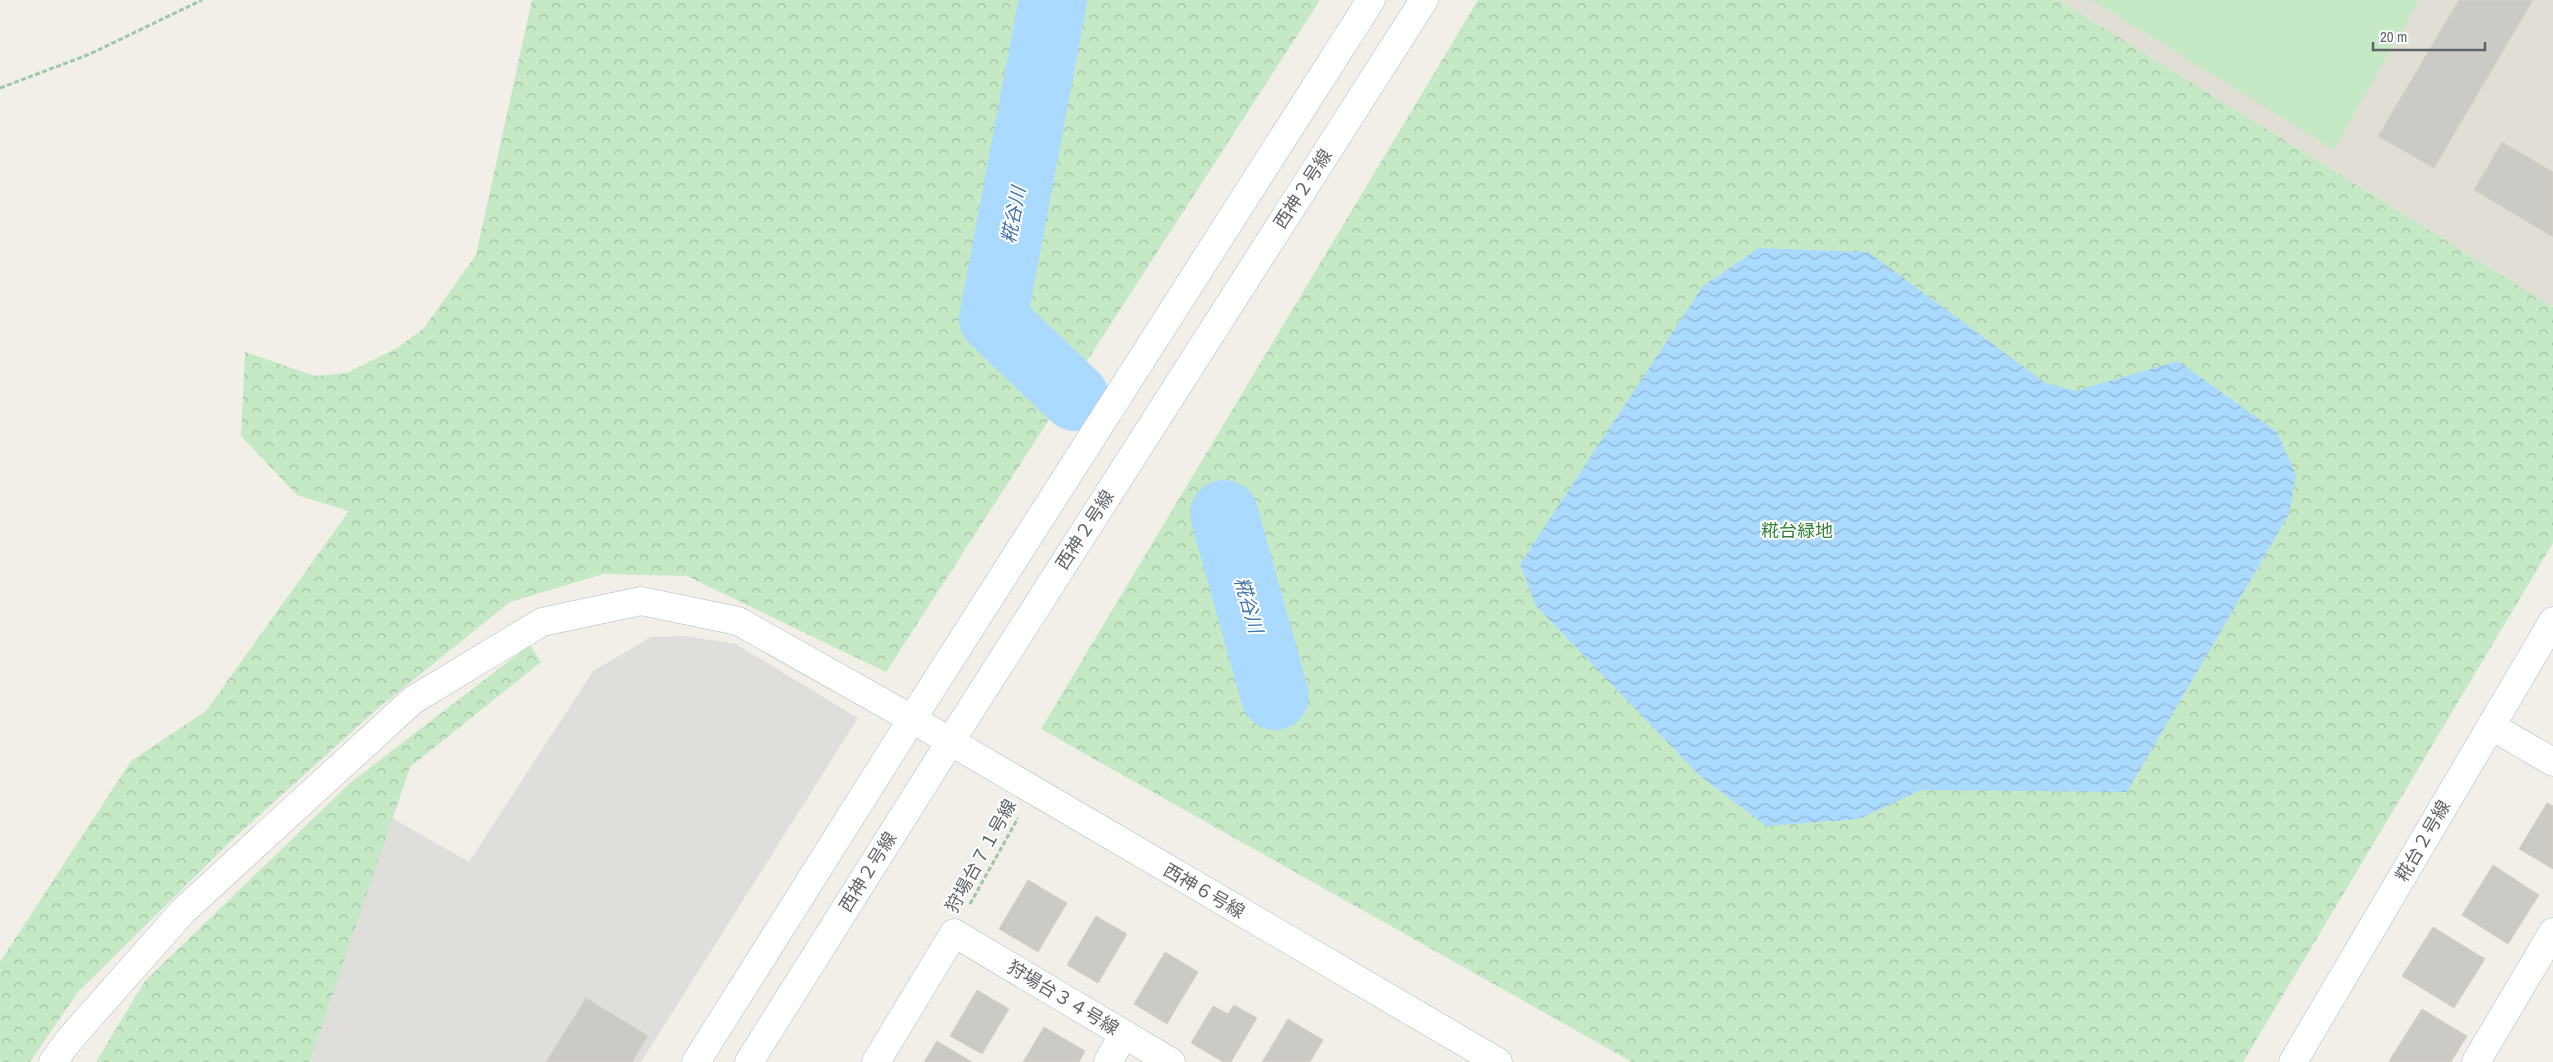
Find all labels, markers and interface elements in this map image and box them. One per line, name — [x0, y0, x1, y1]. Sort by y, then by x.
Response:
scale bar — [2373, 20, 2486, 52]
text: 20 m — [2380, 26, 2407, 47]
street label: 西神２号線 — [1268, 144, 1338, 233]
water label: 糀谷川 — [995, 183, 1032, 245]
street label: 西神２号線 — [1050, 485, 1120, 574]
park label: 糀台緑地 — [1761, 518, 1833, 543]
water label: 糀谷川 — [1229, 574, 1270, 638]
street label: 狩場台７１号線 — [939, 795, 1022, 917]
street label: 糀台２号線 — [2389, 796, 2456, 886]
street label: 西神２号線 — [833, 827, 902, 917]
street label: 西神６号線 — [1159, 857, 1249, 924]
street label: 狩場台３４号線 — [1003, 954, 1124, 1041]

